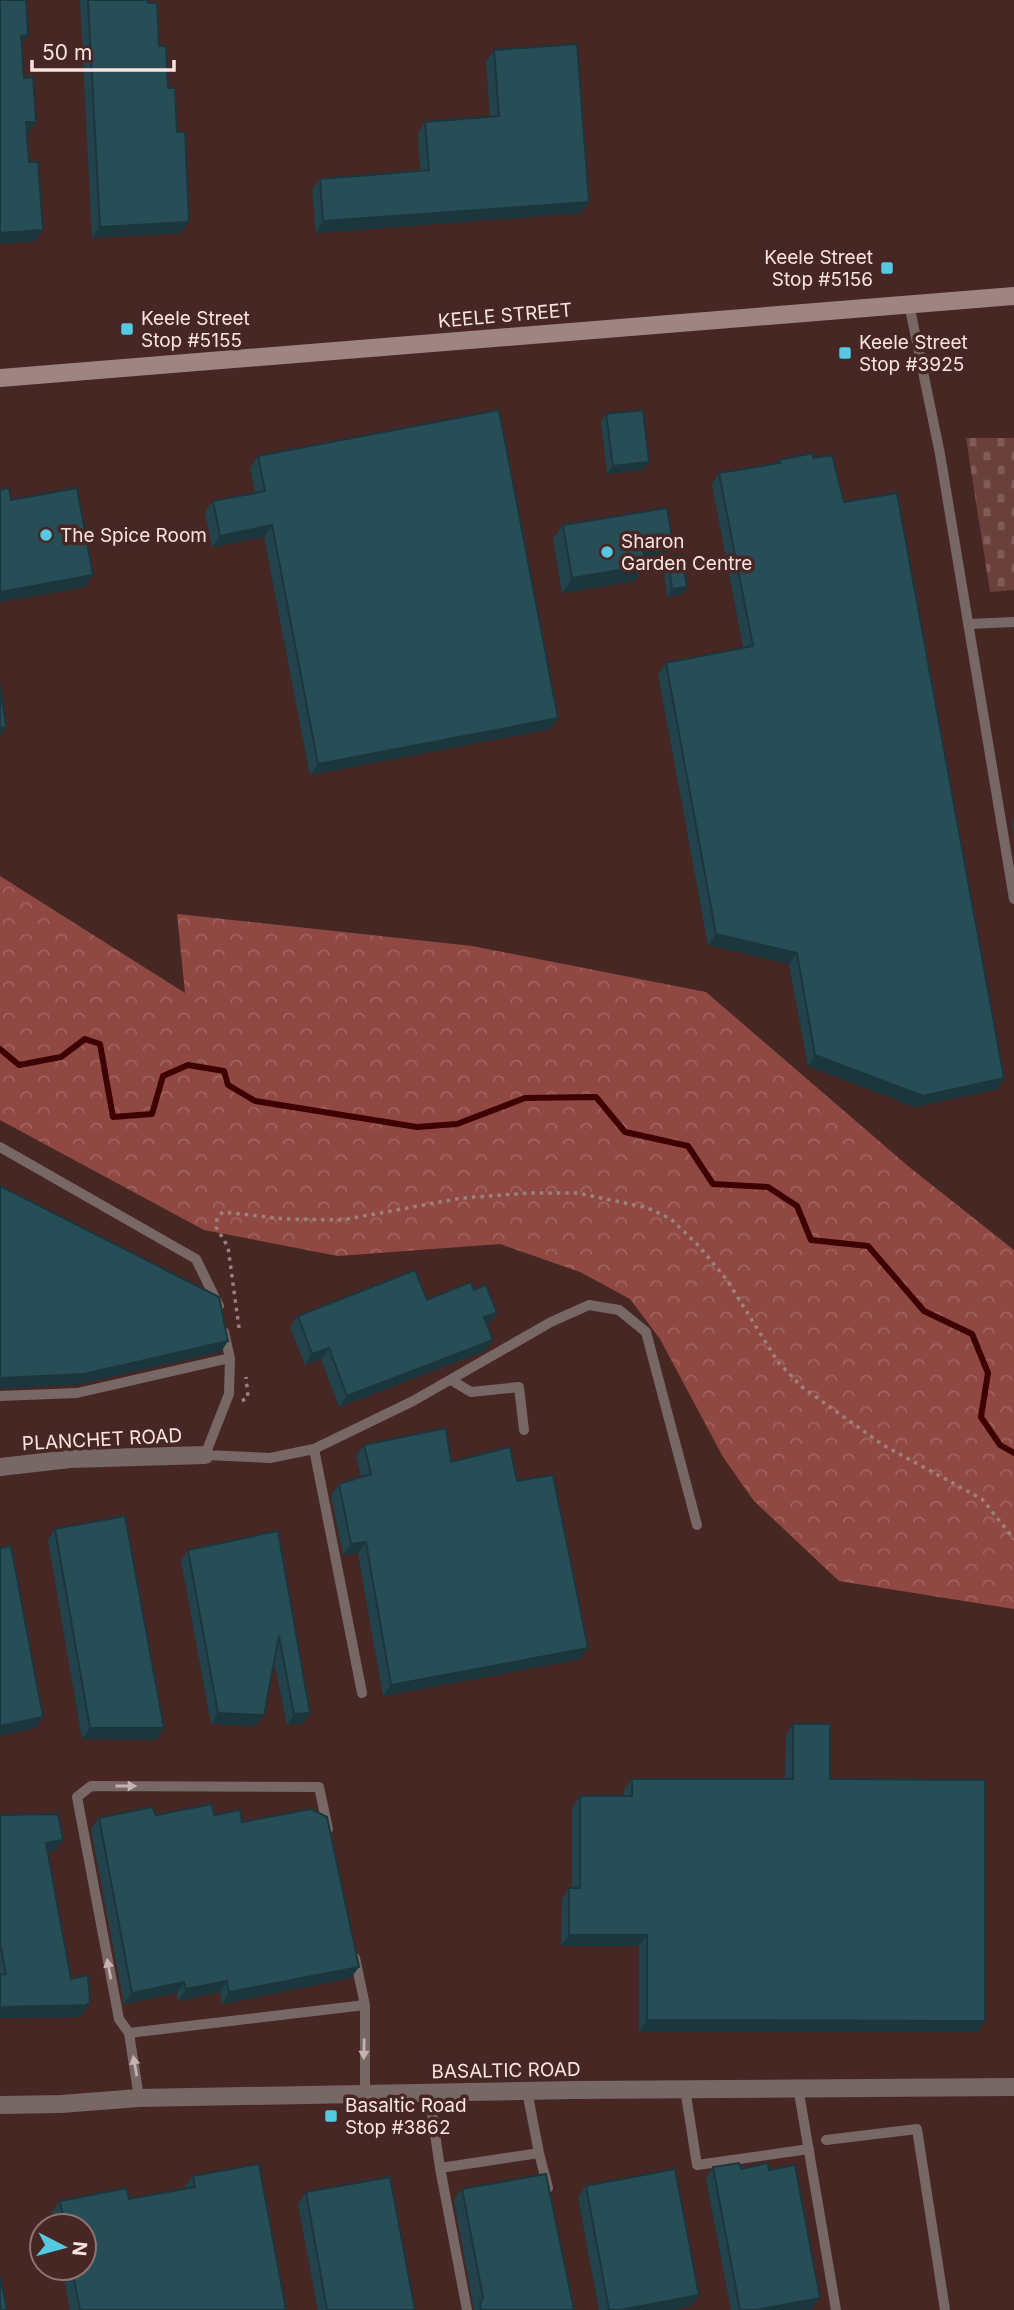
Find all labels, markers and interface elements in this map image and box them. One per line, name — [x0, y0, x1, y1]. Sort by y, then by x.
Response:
scale bar — [32, 28, 173, 72]
text: 50 m — [42, 40, 92, 65]
place label: Keele Street Stop #5156 — [764, 246, 873, 291]
marker: Keele Street Stop #5156 — [879, 260, 895, 276]
street label: KEELE STREET — [437, 298, 573, 333]
place label: Keele Street Stop #5155 — [141, 307, 250, 352]
marker: Keele Street Stop #5155 — [119, 321, 135, 337]
place label: Keele Street Stop #3925 — [859, 331, 968, 376]
marker: Keele Street Stop #3925 — [837, 345, 853, 361]
place label: The Spice Room — [60, 524, 207, 547]
marker: The Spice Room — [38, 527, 54, 543]
place label: Sharon Garden Centre — [621, 530, 752, 575]
marker: Sharon Garden Centre — [599, 544, 615, 560]
street label: PLANCHET ROAD — [21, 1424, 183, 1455]
one-way arrow — [115, 1780, 137, 1792]
one-way arrow — [103, 1958, 114, 1980]
one-way arrow — [358, 2039, 369, 2061]
one-way arrow — [129, 2054, 140, 2076]
street label: BASALTIC ROAD — [431, 2058, 581, 2083]
place label: Basaltic Road Stop #3862 — [345, 2094, 467, 2139]
marker: Basaltic Road Stop #3862 — [323, 2108, 339, 2124]
north arrow — [28, 2212, 98, 2282]
text: N — [67, 2240, 92, 2257]

